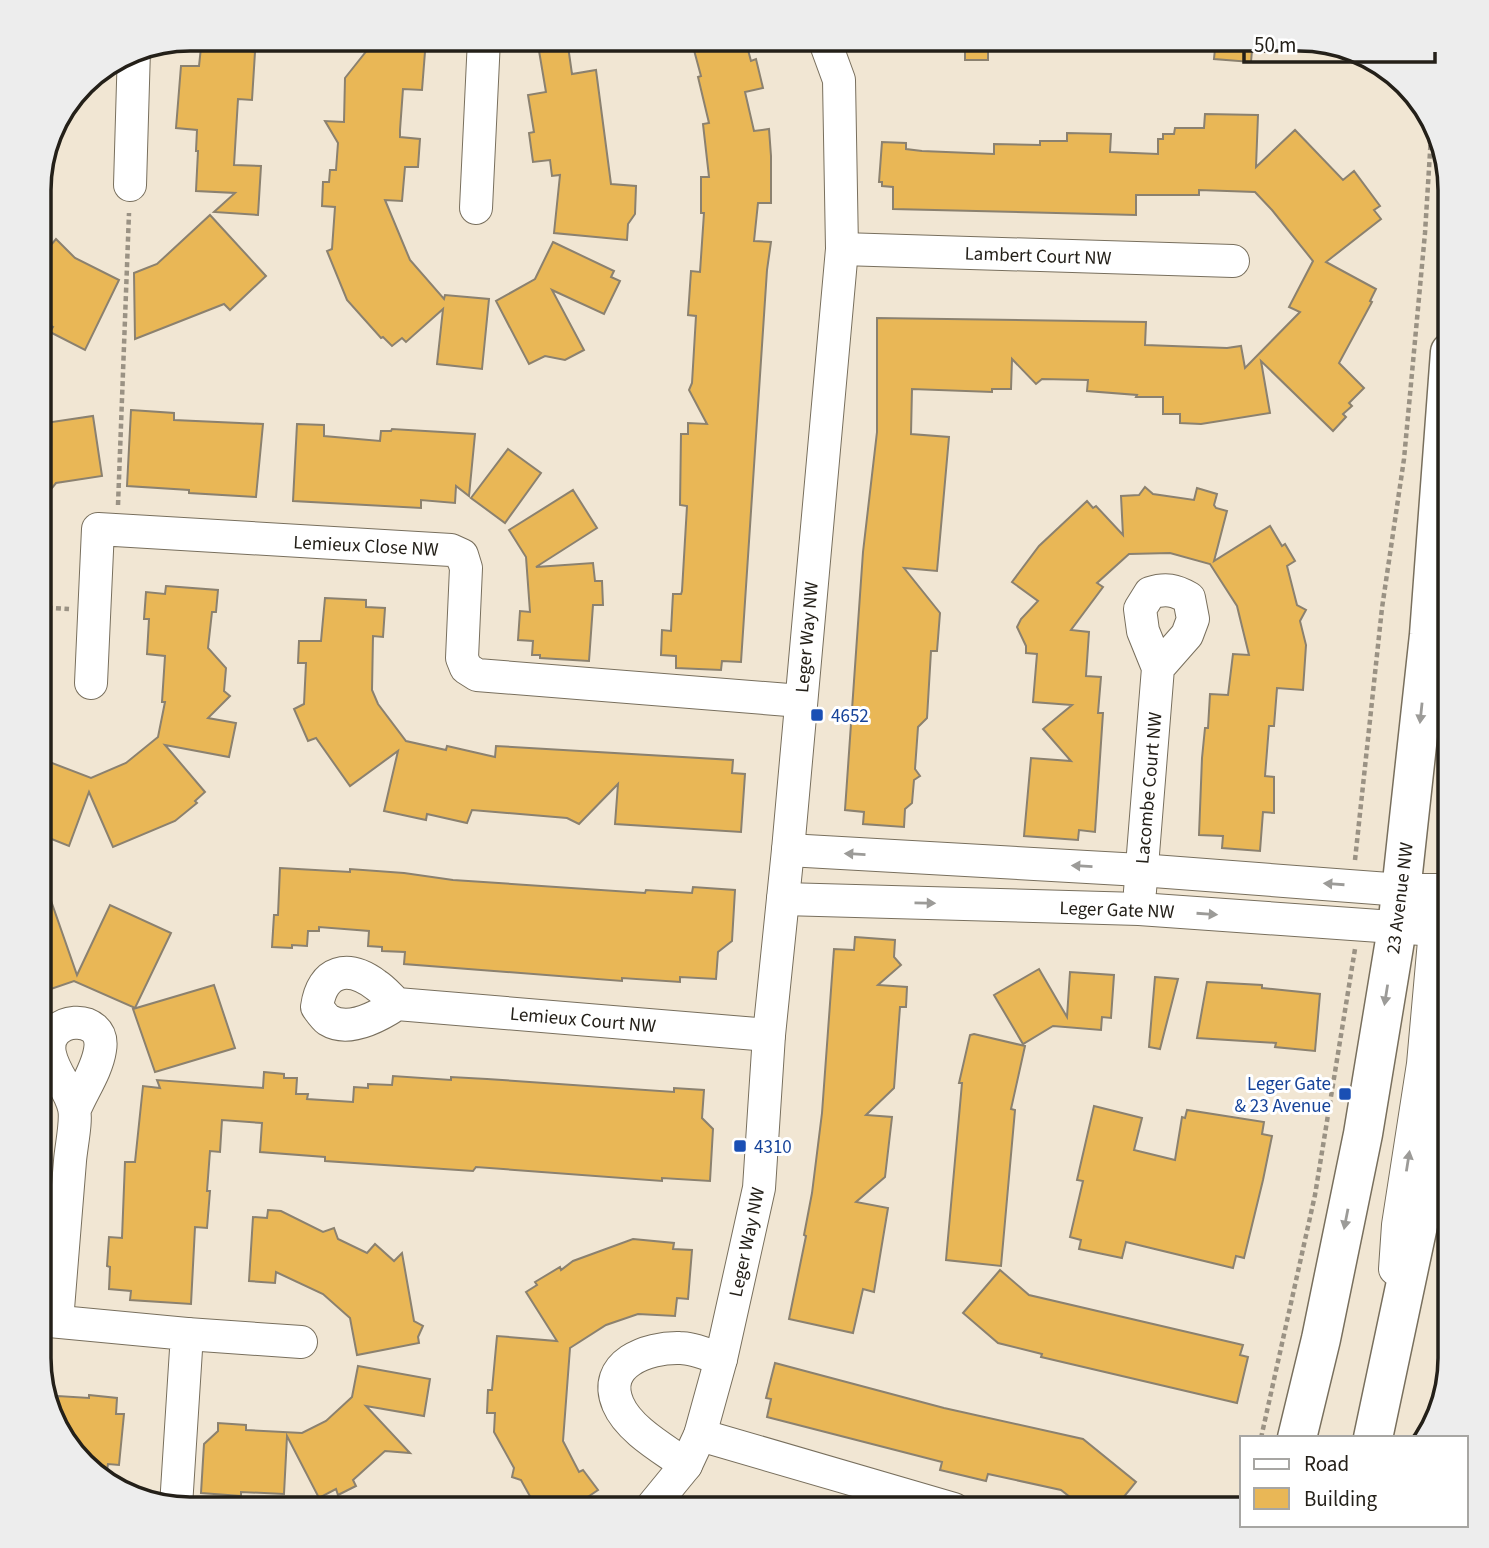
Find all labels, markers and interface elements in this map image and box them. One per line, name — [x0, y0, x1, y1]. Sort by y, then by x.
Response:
scale bar — [1244, 21, 1435, 65]
text: 50 m — [1254, 30, 1296, 60]
street label: Lambert Court NW — [964, 240, 1112, 273]
street label: Lemieux Close NW — [293, 529, 439, 564]
street label: Leger Way NW — [789, 580, 826, 694]
one-way arrow — [1415, 702, 1426, 724]
place label: 4652 — [831, 703, 869, 730]
marker: 4652 — [809, 707, 825, 723]
street label: Lacombe Court NW — [1129, 711, 1170, 865]
street label: 23 Avenue NW — [1380, 841, 1421, 956]
one-way arrow — [844, 848, 866, 859]
one-way arrow — [1071, 861, 1093, 872]
one-way arrow — [1323, 878, 1345, 889]
street label: Leger Gate NW — [1059, 895, 1175, 926]
one-way arrow — [914, 897, 936, 909]
one-way arrow — [1197, 908, 1219, 919]
one-way arrow — [1380, 984, 1391, 1006]
street label: Lemieux Court NW — [509, 1001, 657, 1040]
place label: Leger Gate & 23 Avenue — [1234, 1071, 1331, 1120]
marker: Leger Gate & 23 Avenue — [1337, 1086, 1353, 1102]
place label: 4310 — [754, 1134, 792, 1161]
marker: 4310 — [732, 1138, 748, 1154]
one-way arrow — [1403, 1150, 1414, 1172]
street label: Leger Way NW — [723, 1185, 772, 1300]
one-way arrow — [1340, 1208, 1351, 1230]
legend — [1240, 1436, 1468, 1527]
text: Road — [1304, 1449, 1349, 1479]
text: Building — [1304, 1484, 1378, 1514]

